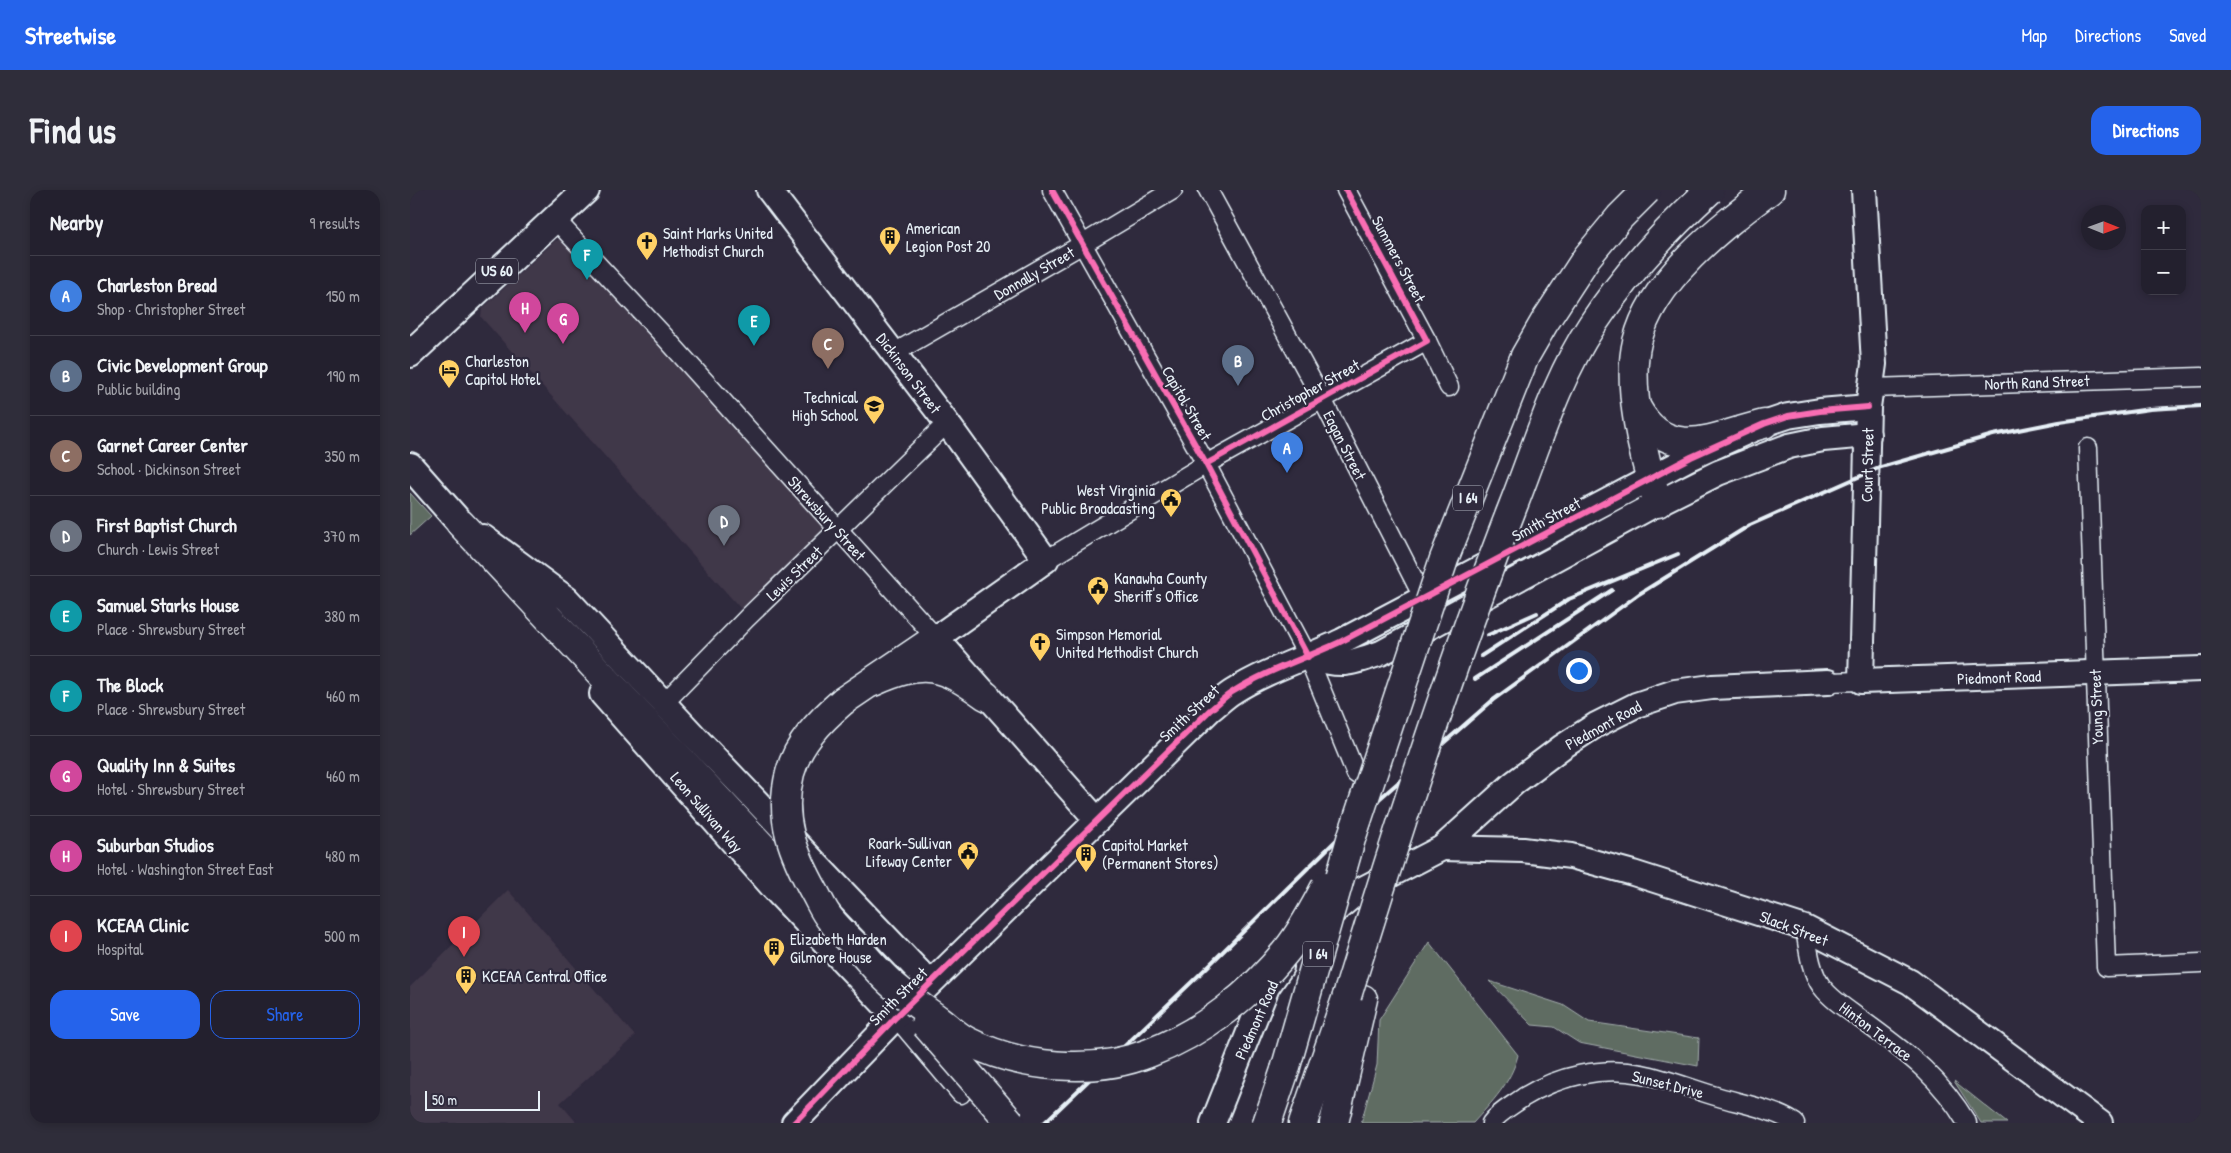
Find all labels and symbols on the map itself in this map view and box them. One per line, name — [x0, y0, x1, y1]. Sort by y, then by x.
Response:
north arrow — [2081, 205, 2126, 250]
street label: Summers Street — [1367, 212, 1431, 307]
place label: American Legion Post 20 — [906, 217, 991, 257]
place label: Saint Marks United Methodist Church — [663, 222, 773, 262]
building icon: American Legion Post 20 — [878, 225, 902, 256]
church icon: Saint Marks United Methodist Church — [635, 230, 659, 261]
pin: F — [571, 239, 603, 280]
street label: Donnally Street — [990, 241, 1079, 305]
road number: US 60 — [476, 258, 518, 284]
pin: H — [509, 292, 541, 333]
pin: G — [547, 303, 579, 344]
pin: E — [738, 305, 770, 346]
pin: C — [812, 328, 844, 369]
street label: Dickinson Street — [871, 328, 947, 418]
pin: B — [1222, 345, 1254, 386]
place label: Charleston Capitol Hotel — [465, 350, 541, 390]
street label: Christopher Street — [1256, 353, 1364, 426]
hotel icon: Charleston Capitol Hotel — [437, 358, 461, 389]
street label: Capitol Street — [1157, 362, 1217, 445]
street label: North Rand Street — [1984, 369, 2090, 395]
place label: Technical High School — [792, 386, 859, 426]
school or university icon: Technical High School — [862, 394, 886, 425]
street label: Eagan Street — [1318, 407, 1372, 484]
street label: Court Street — [1855, 427, 1879, 502]
pin: A — [1271, 432, 1303, 473]
street label: Shrewsbury Street — [783, 471, 871, 565]
place label: West Virginia Public Broadcasting — [1041, 479, 1155, 519]
road number: I 64 — [1453, 486, 1483, 510]
public building icon: West Virginia Public Broadcasting — [1159, 487, 1183, 518]
street label: Smith Street — [1508, 491, 1585, 546]
pin: D — [708, 505, 740, 546]
street label: Lewis Street — [761, 540, 827, 605]
place label: Kanawha County Sheriff's Office — [1114, 567, 1208, 607]
public building icon: Kanawha County Sheriff's Office — [1086, 575, 1110, 606]
place label: Simpson Memorial United Methodist Church — [1056, 623, 1198, 663]
church icon: Simpson Memorial United Methodist Church — [1028, 631, 1052, 662]
your location — [1566, 658, 1592, 684]
street label: Piedmont Road — [1957, 665, 2041, 689]
street label: Young Street — [2084, 669, 2108, 745]
street label: Smith Street — [1154, 679, 1224, 747]
street label: Piedmont Road — [1561, 695, 1645, 755]
street label: Leon Sullivan Way — [666, 767, 748, 857]
place label: Roark-Sullivan Lifeway Center — [866, 832, 952, 872]
place label: Capitol Market (Permanent Stores) — [1102, 834, 1219, 874]
public building icon: Roark-Sullivan Lifeway Center — [956, 840, 980, 871]
building icon: Capitol Market (Permanent Stores) — [1074, 842, 1098, 873]
street label: Slack Street — [1757, 905, 1832, 951]
pin: I — [448, 916, 480, 957]
place label: Elizabeth Harden Gilmore House — [790, 928, 887, 968]
building icon: Elizabeth Harden Gilmore House — [762, 936, 786, 967]
road number: I 64 — [1303, 942, 1333, 966]
street label: Smith Street — [864, 961, 933, 1030]
building icon: KCEAA Central Office — [454, 964, 478, 995]
place label: KCEAA Central Office — [482, 965, 608, 987]
street label: Piedmont Road — [1229, 977, 1283, 1063]
street label: Hinton Terrace — [1835, 996, 1918, 1066]
street label: Sunset Drive — [1630, 1065, 1707, 1104]
scale bar — [425, 1088, 540, 1111]

